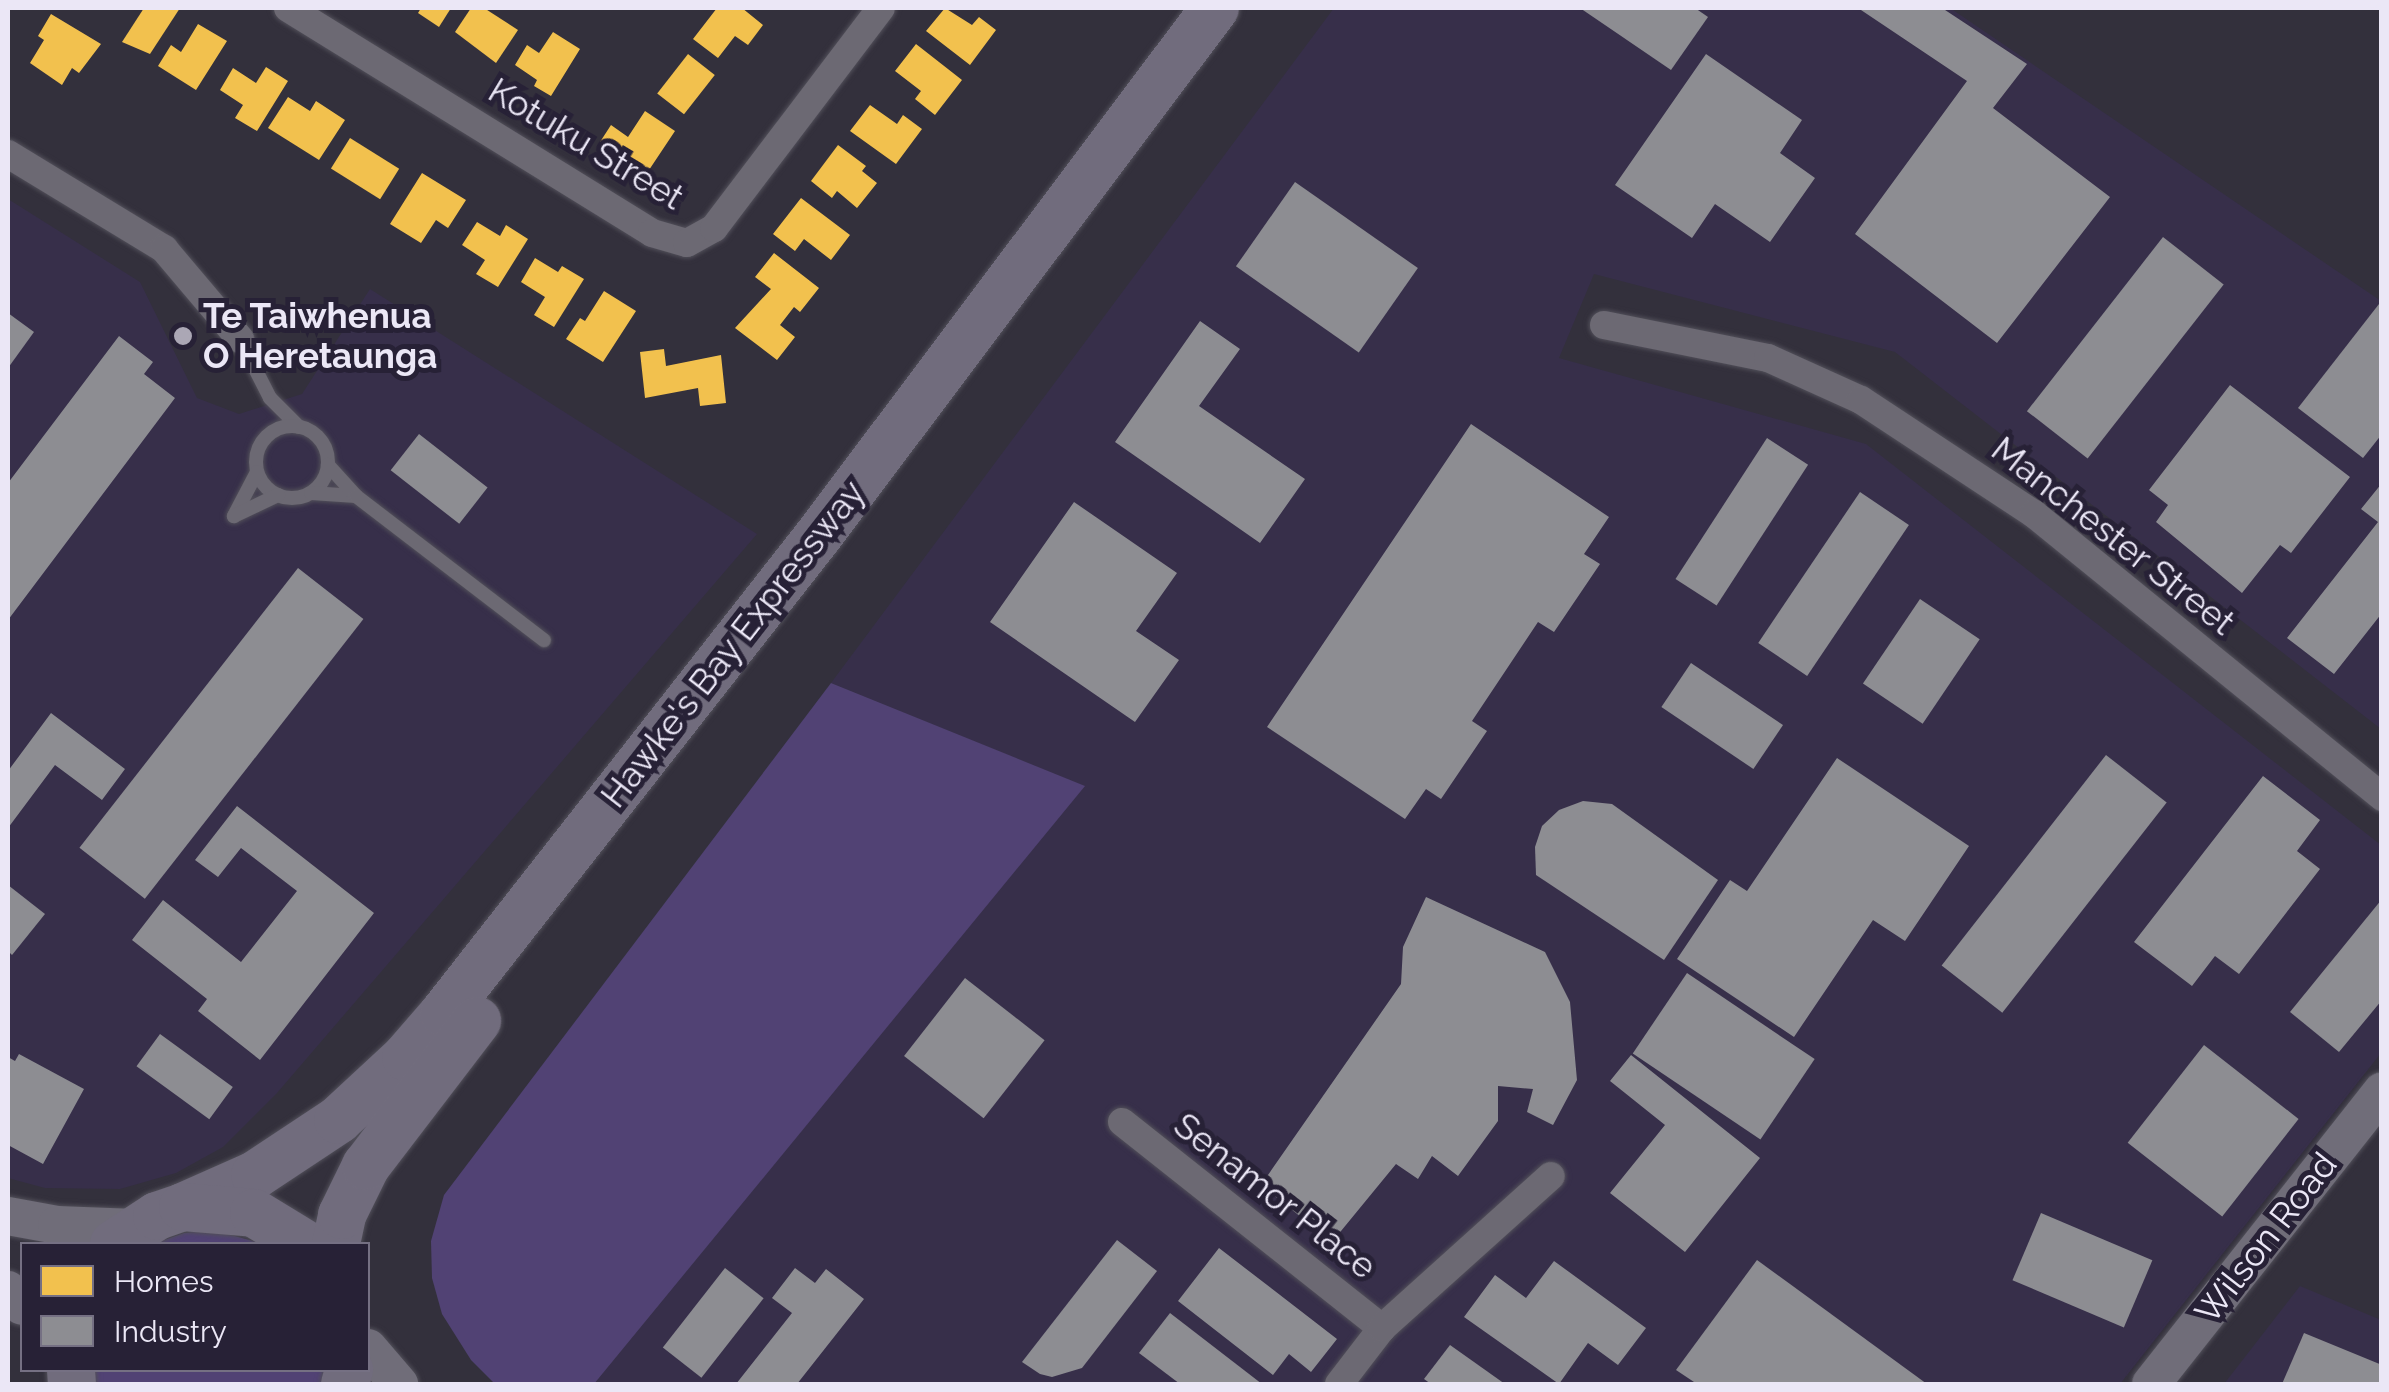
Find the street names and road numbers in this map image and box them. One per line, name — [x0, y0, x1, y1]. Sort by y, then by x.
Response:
street label: Kotuku Street — [481, 69, 691, 219]
street label: Manchester Street — [1983, 428, 2243, 644]
street label: Hawke's Bay Expressway — [592, 472, 874, 816]
street label: Senamor Place — [1165, 1104, 1385, 1288]
street label: Wilson Road — [2186, 1144, 2346, 1332]

